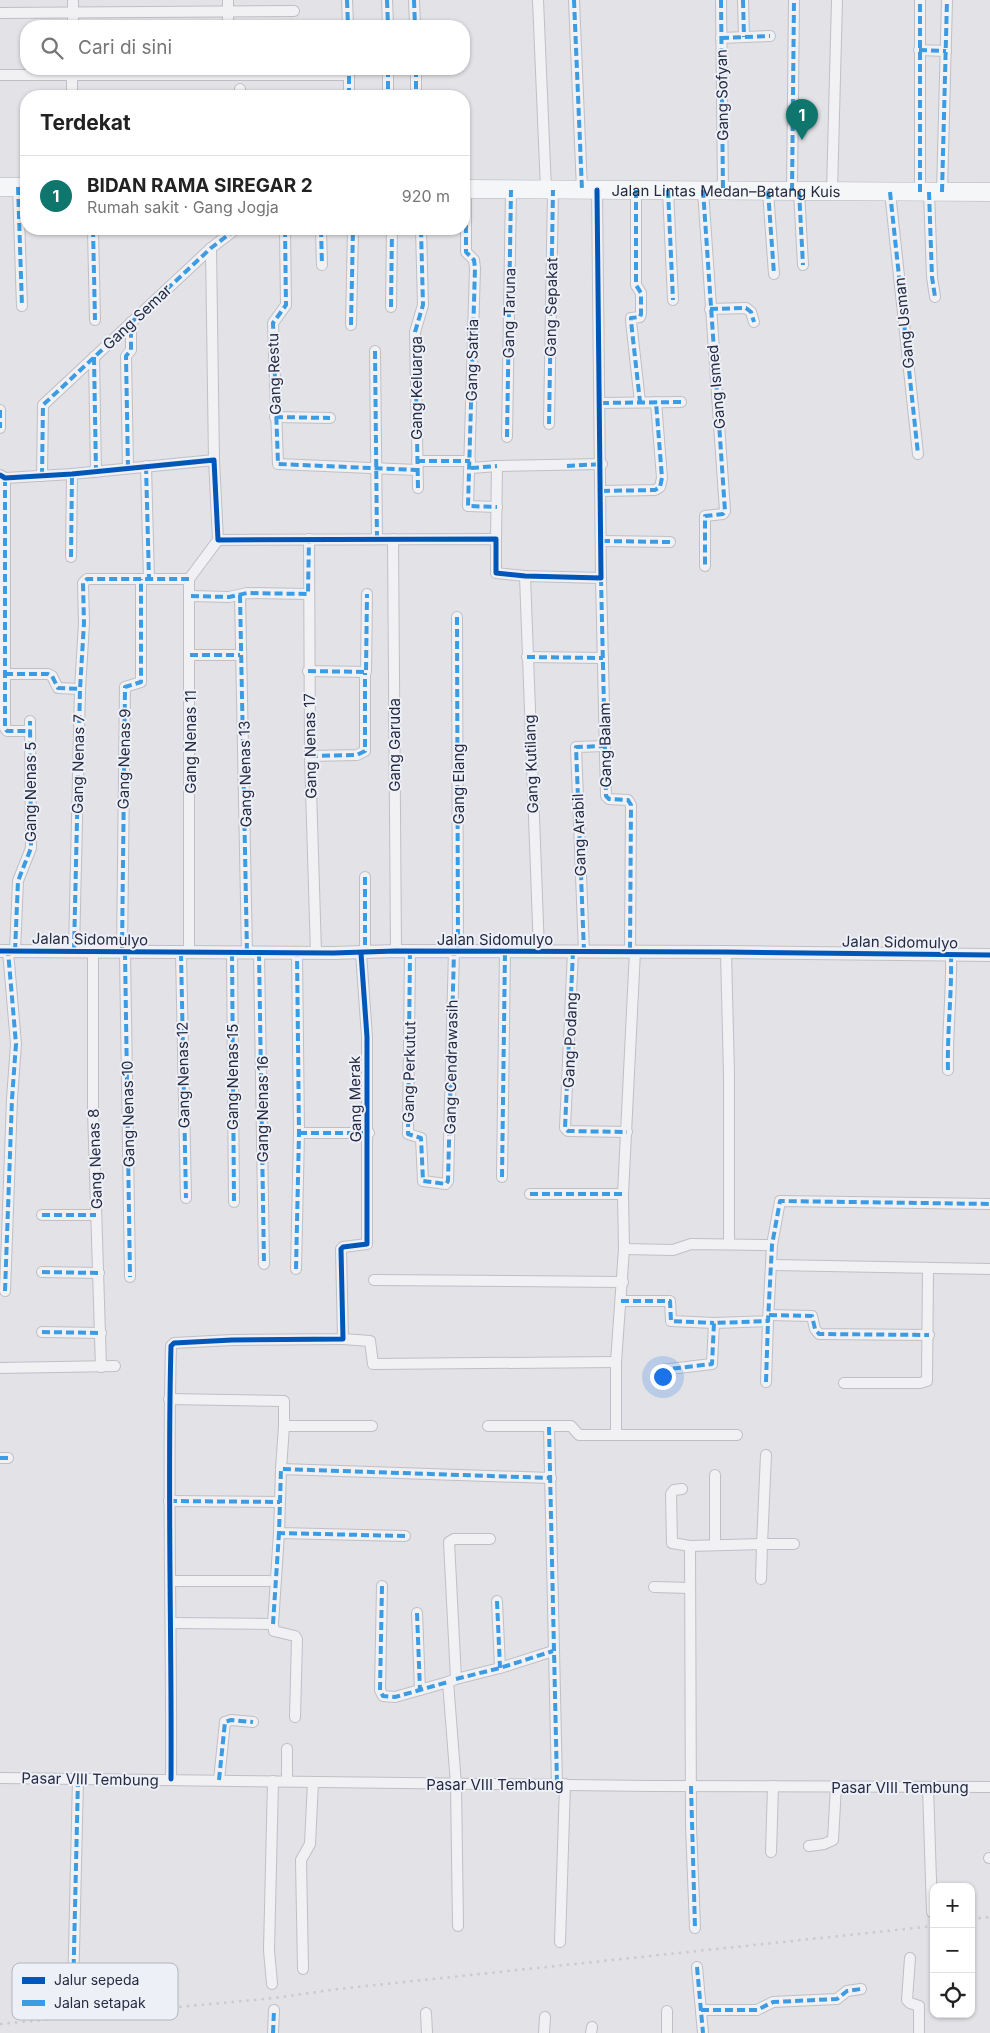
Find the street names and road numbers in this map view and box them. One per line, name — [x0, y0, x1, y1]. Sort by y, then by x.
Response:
street label: Gang Sofyan — [712, 49, 732, 141]
street label: Jalan Lintas Medan–Batang Kuis — [611, 180, 841, 201]
street label: Gang Sepakat — [541, 257, 561, 357]
street label: Gang Taruna — [499, 267, 519, 359]
street label: Gang Usman — [890, 277, 918, 369]
street label: Gang Semar — [99, 280, 176, 354]
street label: Gang Satria — [462, 318, 482, 402]
street label: Gang Restu — [263, 333, 285, 415]
street label: Gang Keluarga — [407, 336, 426, 440]
street label: Gang Ismed — [703, 344, 729, 430]
street label: Gang Nenas 11 — [181, 690, 200, 794]
street label: Gang Nenas 17 — [300, 693, 320, 799]
street label: Gang Garuda — [385, 698, 404, 792]
street label: Gang Balam — [595, 702, 615, 788]
street label: Gang Nenas 9 — [114, 709, 134, 809]
street label: Gang Nenas 7 — [68, 714, 88, 814]
street label: Gang Kutilang — [520, 714, 542, 814]
street label: Gang Nenas 13 — [235, 720, 255, 828]
street label: Gang Nenas 5 — [21, 742, 40, 842]
street label: Gang Elang — [449, 743, 468, 825]
street label: Gang Arabil — [568, 793, 590, 877]
street label: Jalan Sidomulyo — [32, 928, 148, 950]
street label: Jalan Sidomulyo — [437, 930, 553, 949]
street label: Jalan Sidomulyo — [842, 931, 958, 953]
street label: Gang Podang — [559, 992, 581, 1088]
street label: Gang Cendrawasih — [440, 999, 462, 1135]
street label: Gang Perkutut — [399, 1021, 419, 1123]
street label: Gang Nenas 12 — [173, 1022, 193, 1128]
street label: Gang Nenas 15 — [223, 1024, 242, 1130]
street label: Gang Merak — [345, 1055, 365, 1142]
street label: Gang Nenas 16 — [253, 1056, 272, 1162]
street label: Gang Nenas 10 — [118, 1060, 138, 1168]
street label: Gang Nenas 8 — [84, 1108, 106, 1210]
street label: Pasar VIII Tembung — [21, 1768, 159, 1790]
street label: Pasar VIII Tembung — [426, 1775, 564, 1794]
street label: Pasar VIII Tembung — [831, 1778, 969, 1797]

